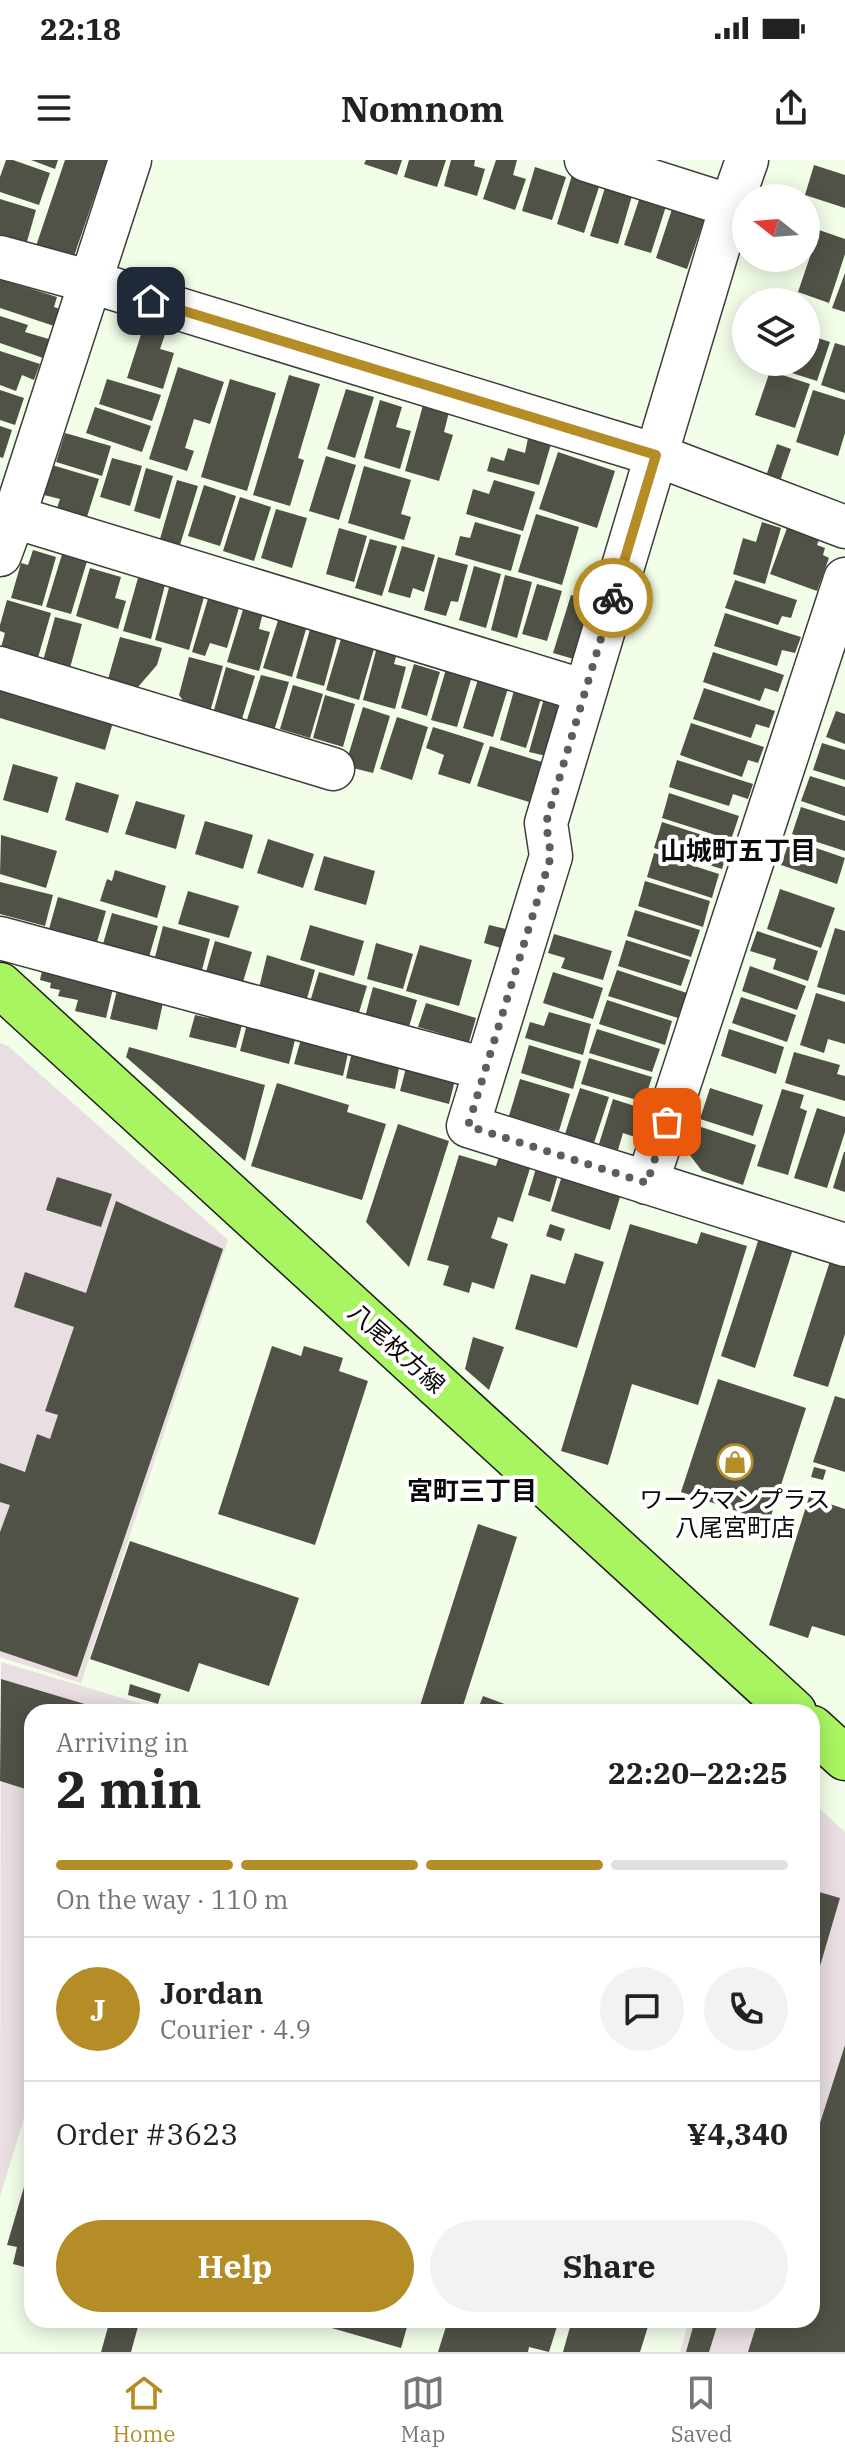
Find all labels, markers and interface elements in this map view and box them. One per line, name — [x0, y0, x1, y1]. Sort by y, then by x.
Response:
text: 22:18 — [40, 9, 121, 48]
text: Nomnom — [341, 85, 504, 132]
icon: menu — [32, 86, 76, 130]
icon: share — [769, 86, 813, 130]
north arrow — [732, 184, 820, 272]
map controls — [732, 184, 820, 376]
pin — [117, 267, 185, 335]
icon: home — [129, 279, 173, 323]
button: layers — [732, 288, 820, 376]
courier — [573, 558, 653, 638]
icon: bike — [591, 576, 635, 620]
district label: 山城町五丁目 — [660, 833, 816, 867]
pin — [633, 1088, 701, 1156]
icon: bag — [645, 1100, 689, 1144]
street label: 八尾枚方線 — [342, 1296, 452, 1400]
shop icon: ワークマンプラス 八尾宮町店 — [716, 1443, 754, 1481]
district label: 宮町三丁目 — [407, 1473, 537, 1507]
place label: ワークマンプラス 八尾宮町店 — [640, 1483, 830, 1543]
text: Arriving in — [56, 1725, 189, 1759]
text: 22:20–22:25 — [608, 1753, 788, 1792]
text: 2 min — [56, 1755, 202, 1822]
text: On the way · 110 m — [56, 1882, 289, 1916]
button: chat — [600, 1967, 684, 2051]
button: phone — [704, 1967, 788, 2051]
text: Jordan — [160, 1973, 263, 2012]
text: J — [90, 1990, 106, 2029]
text: Courier · 4.9 — [160, 2012, 311, 2046]
text: Order #3623 — [56, 2114, 238, 2153]
text: ¥4,340 — [687, 2114, 788, 2153]
button: Help — [56, 2220, 414, 2312]
button: Share — [430, 2220, 788, 2312]
tab: Home — [113, 2371, 175, 2448]
tab: Map — [401, 2371, 445, 2448]
tab: Saved — [671, 2371, 732, 2448]

